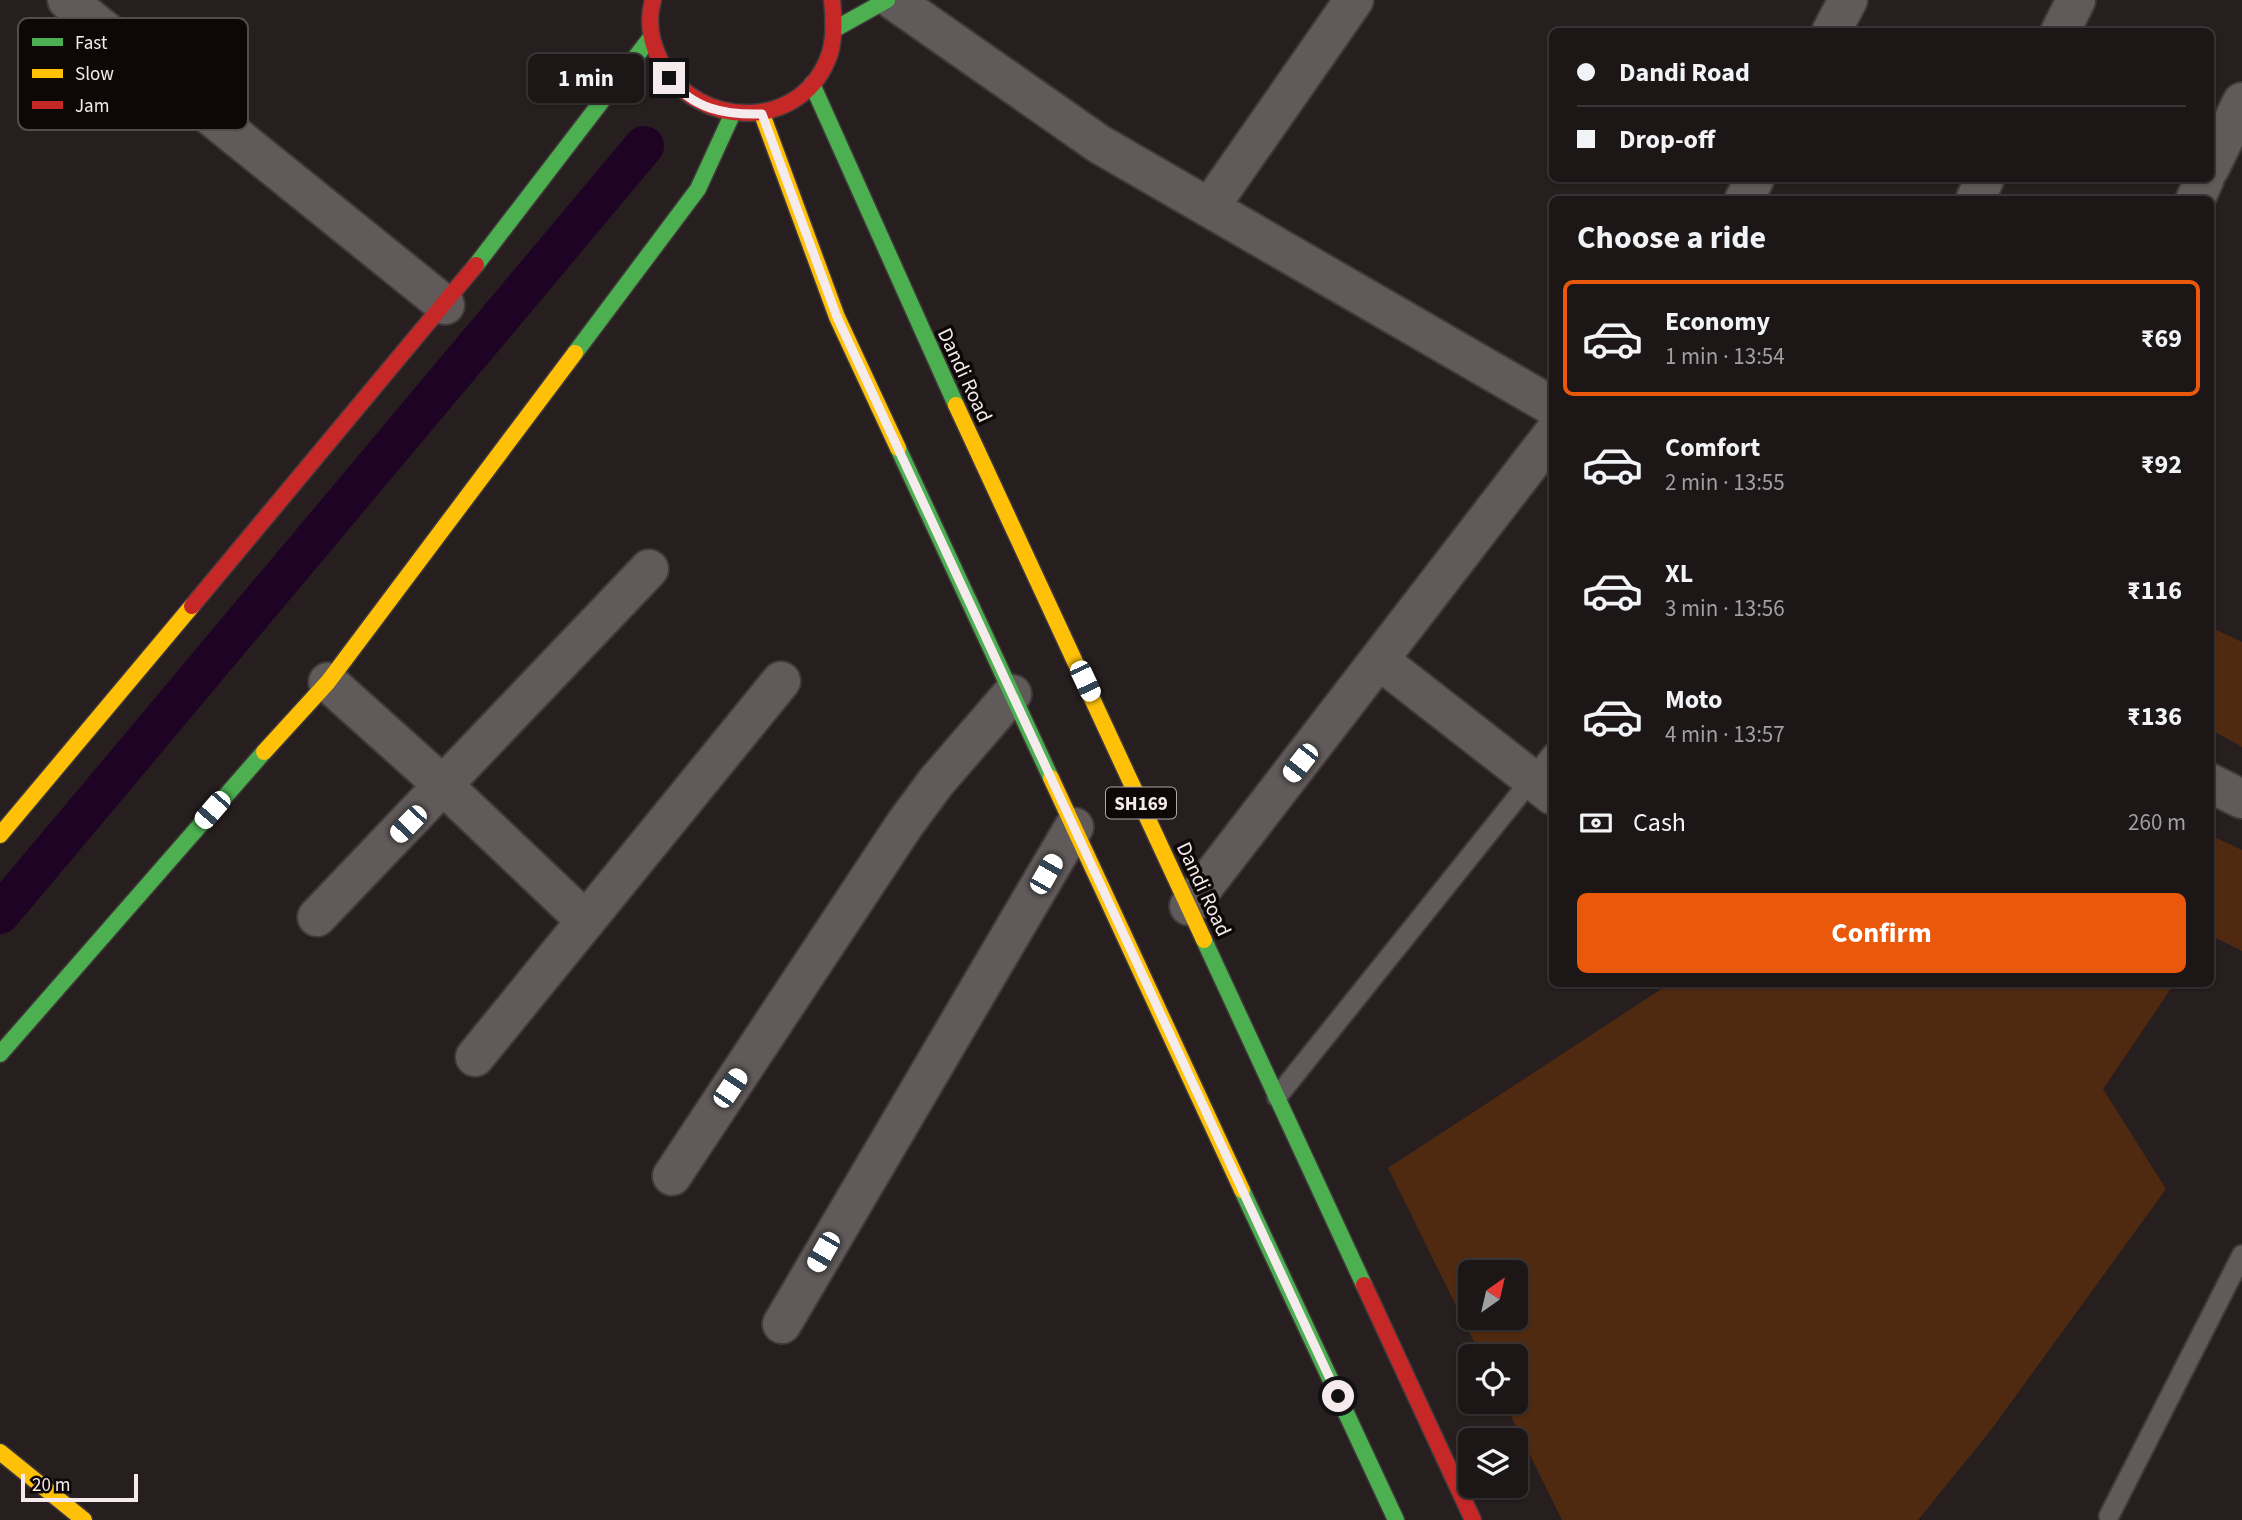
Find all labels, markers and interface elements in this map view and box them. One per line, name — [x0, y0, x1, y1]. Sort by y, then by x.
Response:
legend — [18, 18, 248, 130]
text: Fast — [75, 30, 108, 57]
callout: 1 min — [529, 54, 644, 102]
text: Dandi Road — [1619, 54, 1750, 91]
text: Slow — [75, 61, 114, 88]
text: 1 min — [558, 62, 614, 95]
route end — [653, 62, 685, 94]
text: Jam — [75, 93, 109, 120]
text: Drop-off — [1619, 121, 1715, 158]
text: Choose a ride — [1577, 215, 1766, 261]
text: Economy — [1665, 303, 1770, 340]
icon: car — [1581, 307, 1644, 370]
text: ₹69 — [2141, 320, 2182, 357]
street label: Dandi Road — [930, 323, 1000, 427]
text: 1 min · 13:54 — [1665, 340, 1785, 373]
text: Comfort — [1665, 429, 1760, 466]
icon: car — [1581, 433, 1644, 496]
text: ₹92 — [2141, 446, 2182, 483]
text: 2 min · 13:55 — [1665, 466, 1785, 499]
text: XL — [1665, 555, 1693, 592]
icon: car — [1581, 559, 1644, 622]
text: ₹116 — [2127, 572, 2182, 609]
text: 3 min · 13:56 — [1665, 592, 1785, 625]
car — [1067, 658, 1104, 704]
text: Moto — [1665, 681, 1722, 718]
icon: car — [1581, 685, 1644, 748]
text: ₹136 — [2127, 698, 2182, 735]
text: 4 min · 13:57 — [1665, 718, 1785, 751]
car — [1279, 740, 1322, 786]
car — [191, 787, 234, 833]
road number: SH169 — [1106, 788, 1176, 818]
car — [386, 802, 431, 846]
icon: cash — [1577, 804, 1615, 842]
text: Cash — [1633, 804, 1686, 841]
text: 260 m — [2128, 806, 2186, 839]
street label: Dandi Road — [1169, 837, 1239, 941]
car — [1027, 851, 1066, 897]
button: Confirm — [1577, 893, 2186, 973]
car — [710, 1065, 751, 1111]
car — [804, 1229, 843, 1275]
north arrow — [1458, 1260, 1528, 1330]
map controls — [1458, 1260, 1528, 1498]
button: locate — [1458, 1344, 1528, 1414]
route start — [1322, 1380, 1354, 1412]
button: layers — [1458, 1428, 1528, 1498]
scale bar — [21, 1471, 138, 1503]
text: 20 m — [32, 1472, 70, 1499]

